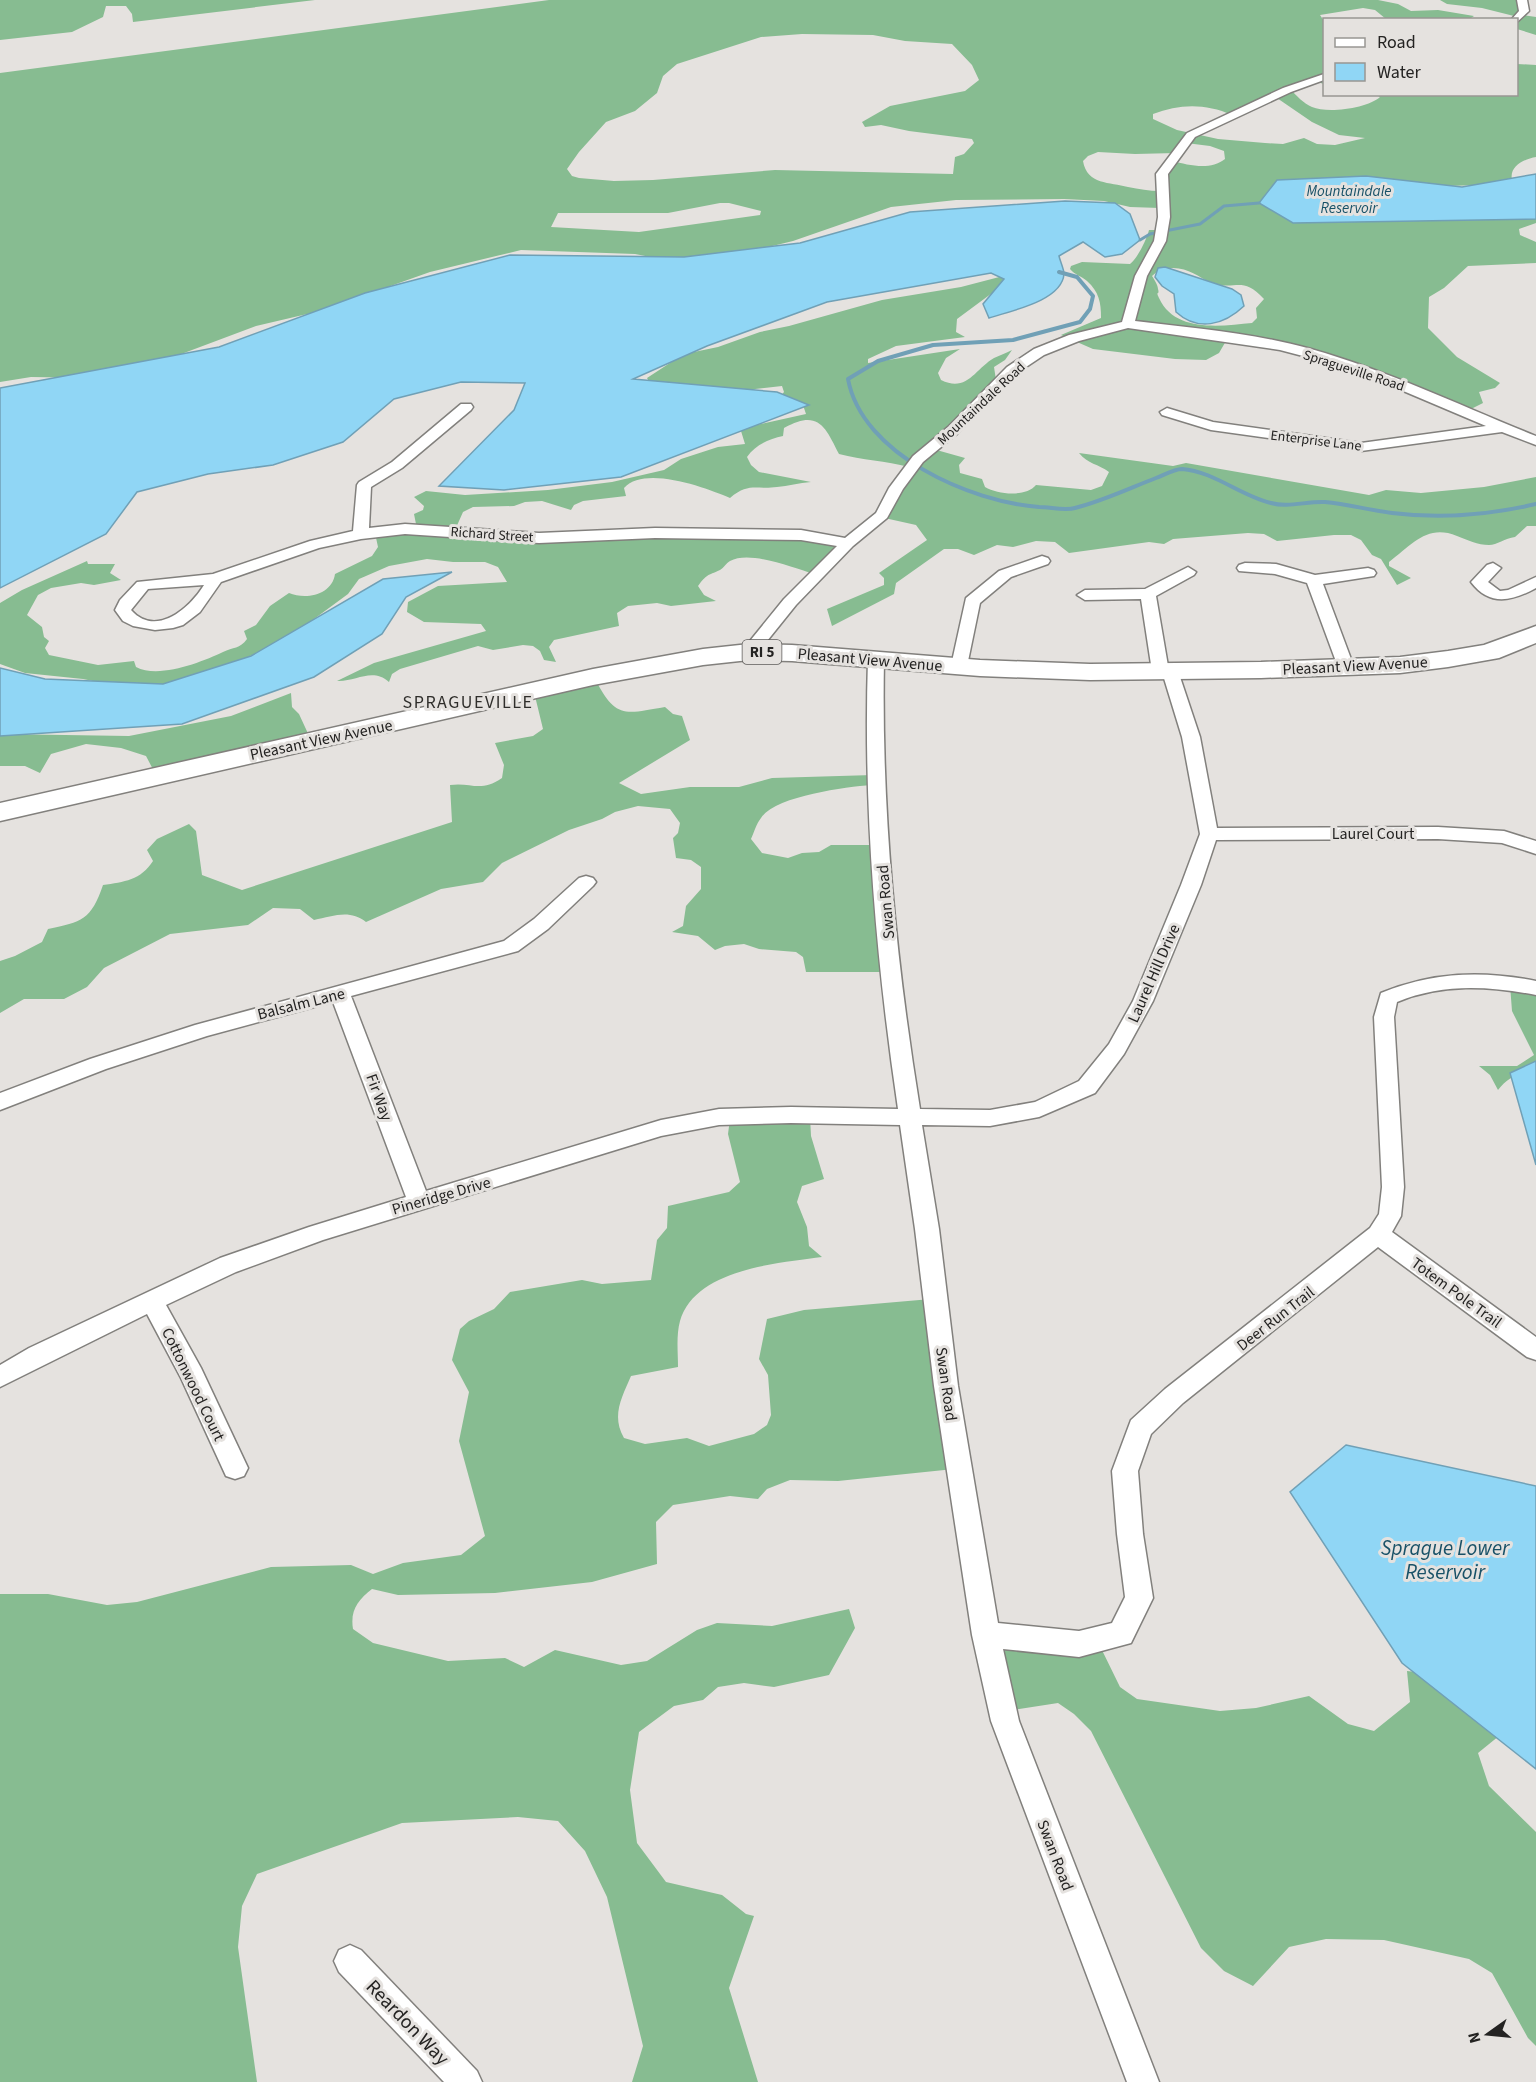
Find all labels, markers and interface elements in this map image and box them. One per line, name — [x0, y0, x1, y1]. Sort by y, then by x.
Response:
legend — [1323, 18, 1518, 96]
text: Road — [1377, 30, 1416, 55]
text: Water — [1377, 60, 1421, 85]
water label: Mountaindale Reservoir — [1306, 181, 1392, 219]
street label: Spragueville Road — [1300, 345, 1407, 397]
street label: Mountaindale Road — [933, 358, 1030, 450]
street label: Enterprise Lane — [1269, 425, 1363, 457]
street label: Richard Street — [450, 522, 534, 548]
road number: RI 5 — [742, 640, 782, 664]
street label: Pleasant View Avenue — [797, 643, 943, 677]
street label: Pleasant View Avenue — [1282, 651, 1428, 681]
district label: SPRAGUEVILLE — [403, 690, 533, 715]
street label: Pleasant View Avenue — [248, 714, 395, 766]
street label: Laurel Court — [1332, 823, 1415, 845]
street label: Swan Road — [872, 864, 900, 940]
street label: Laurel Hill Drive — [1122, 921, 1185, 1026]
street label: Balsalm Lane — [255, 982, 347, 1025]
street label: Fir Way — [360, 1071, 398, 1124]
street label: Pineridge Drive — [389, 1171, 493, 1221]
street label: Totem Pole Trail — [1407, 1252, 1506, 1333]
street label: Deer Run Trail — [1232, 1281, 1319, 1356]
street label: Cottonwood Court — [156, 1324, 230, 1445]
street label: Swan Road — [930, 1346, 962, 1422]
water label: Sprague Lower Reservoir — [1381, 1533, 1510, 1587]
street label: Swan Road — [1031, 1817, 1079, 1894]
street label: Reardon Way — [359, 1974, 456, 2072]
north arrow — [1458, 2004, 1518, 2064]
text: N — [1462, 2030, 1486, 2046]

